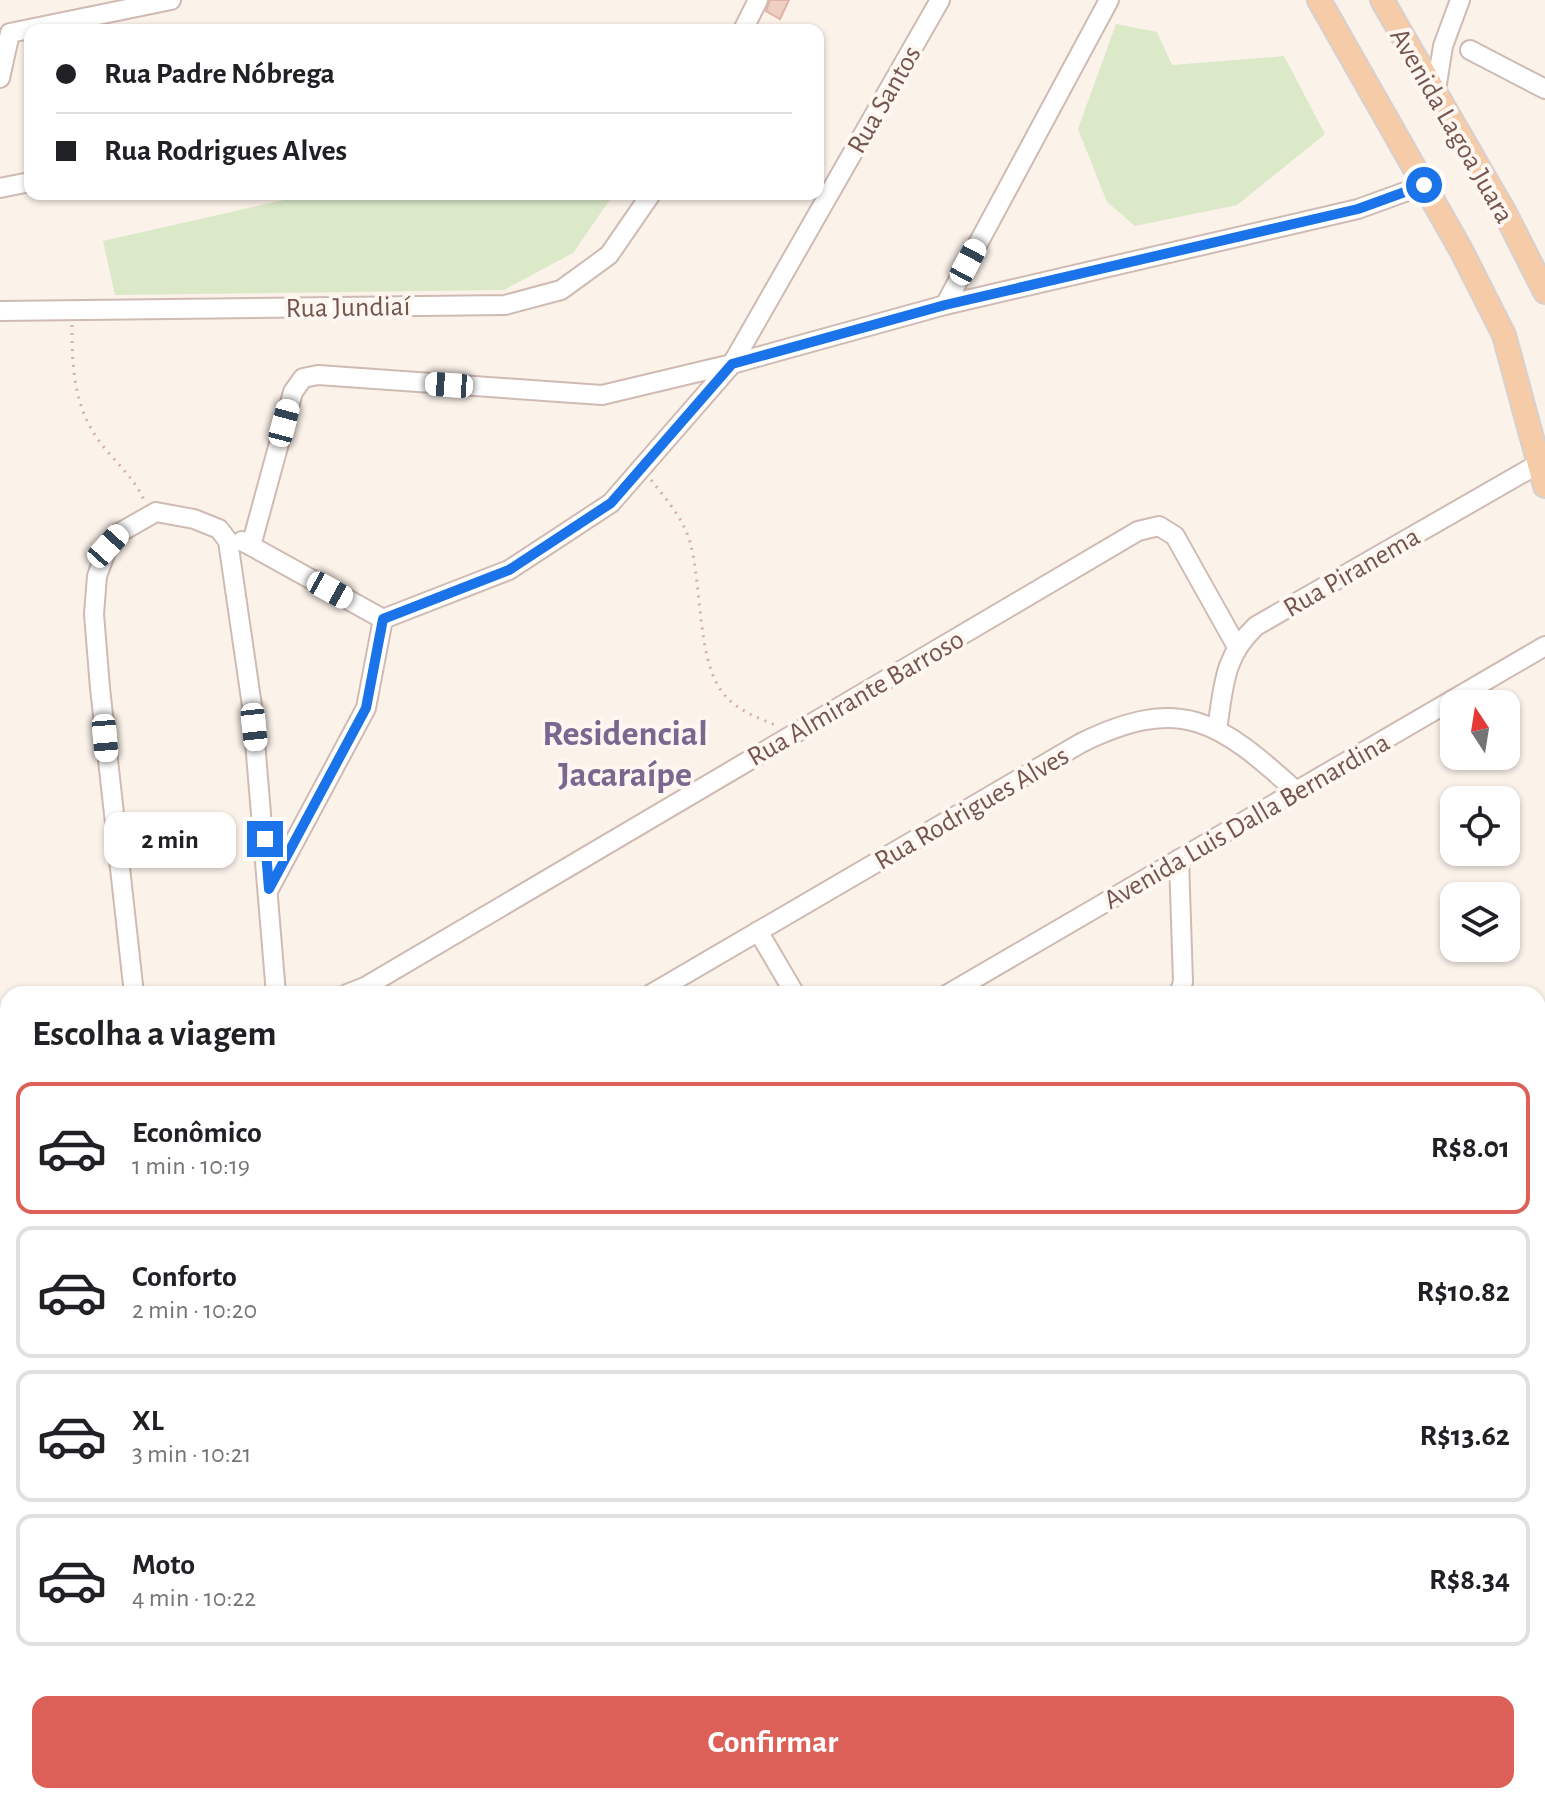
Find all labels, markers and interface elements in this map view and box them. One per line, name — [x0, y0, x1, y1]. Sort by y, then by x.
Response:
street label: Avenida Lagoa Juara — [1384, 24, 1518, 228]
street label: Rua Santos — [843, 41, 927, 159]
text: Rua Padre Nóbrega — [104, 59, 335, 89]
text: Rua Rodrigues Alves — [104, 136, 347, 166]
route start — [1406, 167, 1442, 203]
car — [946, 235, 990, 289]
street label: Rua Jundiaí — [285, 293, 411, 323]
car — [424, 371, 474, 399]
car — [266, 397, 302, 449]
car — [83, 520, 133, 572]
street label: Rua Piranema — [1279, 523, 1425, 623]
car — [303, 568, 357, 612]
street label: Rua Almirante Barroso — [743, 625, 969, 772]
north arrow — [1440, 690, 1520, 770]
map controls — [1440, 690, 1520, 962]
car — [240, 702, 268, 752]
car — [91, 713, 119, 763]
district label: Residencial Jacaraípe — [542, 716, 708, 793]
street label: Avenida Luis Dalla Bernardina — [1099, 728, 1395, 915]
street label: Rua Rodrigues Alves — [870, 742, 1074, 876]
button: locate — [1440, 786, 1520, 866]
callout: 2 min — [105, 811, 237, 867]
route end — [247, 821, 283, 857]
text: 2 min — [141, 827, 199, 853]
button: layers — [1440, 882, 1520, 962]
text: Escolha a viagem — [32, 1016, 277, 1052]
icon: car — [36, 1112, 108, 1184]
text: Econômico — [132, 1118, 262, 1148]
text: R$8.01 — [1431, 1133, 1510, 1163]
text: 1 min · 10:19 — [132, 1153, 250, 1179]
icon: car — [36, 1256, 108, 1328]
text: Conforto — [132, 1262, 237, 1292]
text: R$10.82 — [1417, 1277, 1510, 1307]
text: 2 min · 10:20 — [132, 1297, 257, 1323]
icon: car — [36, 1400, 108, 1472]
text: XL — [132, 1406, 164, 1436]
text: R$13.62 — [1420, 1421, 1510, 1451]
text: 3 min · 10:21 — [132, 1441, 251, 1467]
icon: car — [36, 1544, 108, 1616]
text: Moto — [132, 1550, 195, 1580]
text: R$8.34 — [1429, 1565, 1510, 1595]
text: 4 min · 10:22 — [132, 1585, 256, 1611]
button: Confirmar — [32, 1696, 1514, 1788]

